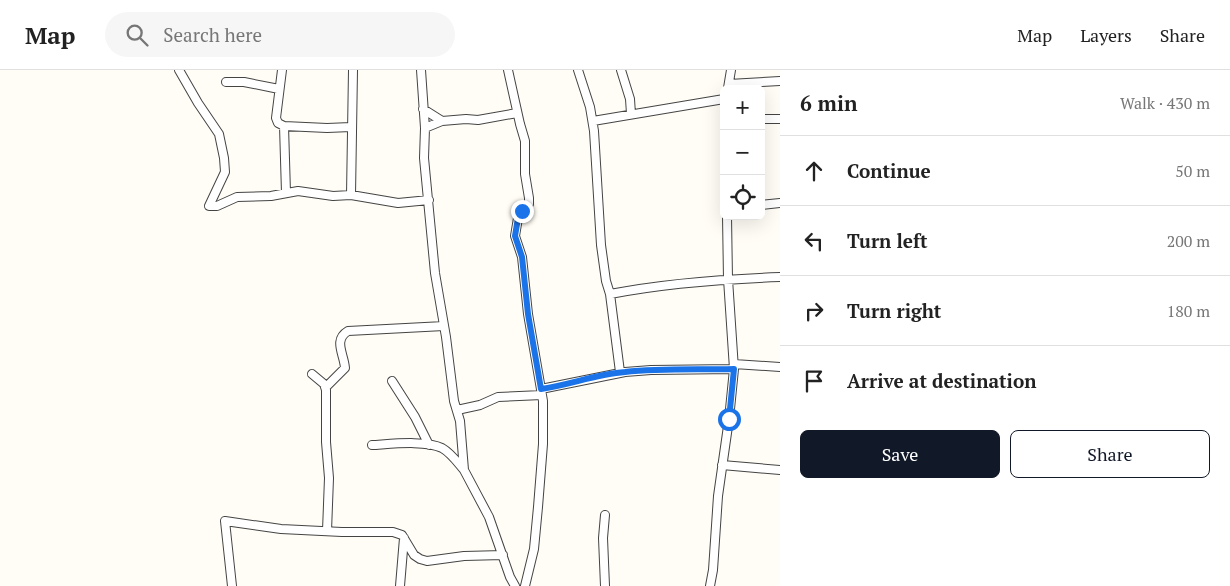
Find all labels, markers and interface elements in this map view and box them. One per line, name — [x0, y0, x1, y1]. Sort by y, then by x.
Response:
search box — [105, 12, 455, 57]
text: Map — [25, 19, 75, 51]
icon: search — [123, 21, 151, 49]
text: Search here — [163, 22, 262, 47]
text: Map — [1017, 23, 1052, 47]
text: Layers — [1080, 23, 1132, 47]
text: Share — [1160, 23, 1205, 47]
map controls — [720, 85, 765, 220]
button: + — [720, 85, 765, 130]
text: 6 min — [800, 89, 857, 117]
text: Walk · 430 m — [1120, 92, 1210, 114]
button: − — [720, 130, 765, 175]
icon: ahead — [800, 157, 828, 185]
text: Continue — [847, 158, 931, 183]
text: 50 m — [1175, 160, 1210, 182]
button: locate — [720, 175, 765, 220]
route end — [511, 200, 534, 223]
icon: left — [800, 227, 828, 255]
text: Turn left — [847, 228, 928, 253]
text: 200 m — [1167, 230, 1210, 252]
icon: right — [800, 297, 828, 325]
text: Turn right — [847, 298, 941, 323]
text: 180 m — [1167, 300, 1210, 322]
icon: arrive — [800, 367, 828, 395]
text: Arrive at destination — [847, 368, 1036, 393]
route start — [718, 408, 741, 431]
button: Save — [800, 430, 1000, 478]
button: Share — [1010, 430, 1210, 478]

